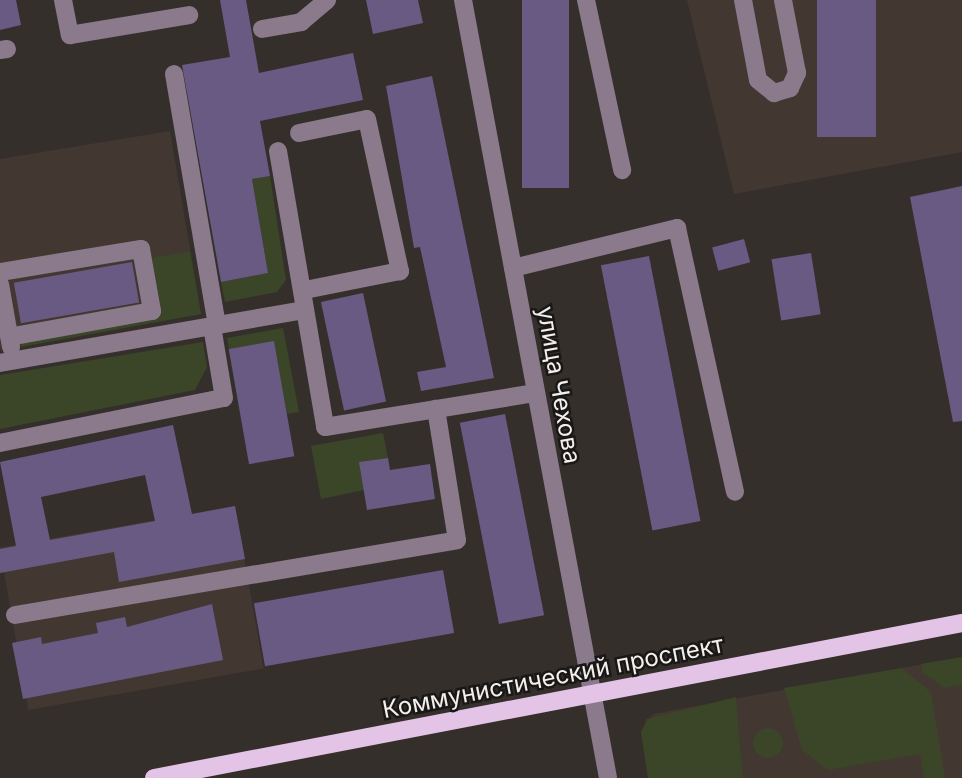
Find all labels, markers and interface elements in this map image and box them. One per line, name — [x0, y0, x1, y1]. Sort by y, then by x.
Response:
street label: улица Чехова — [531, 304, 587, 466]
street label: Коммунистический проспект — [380, 630, 726, 724]

